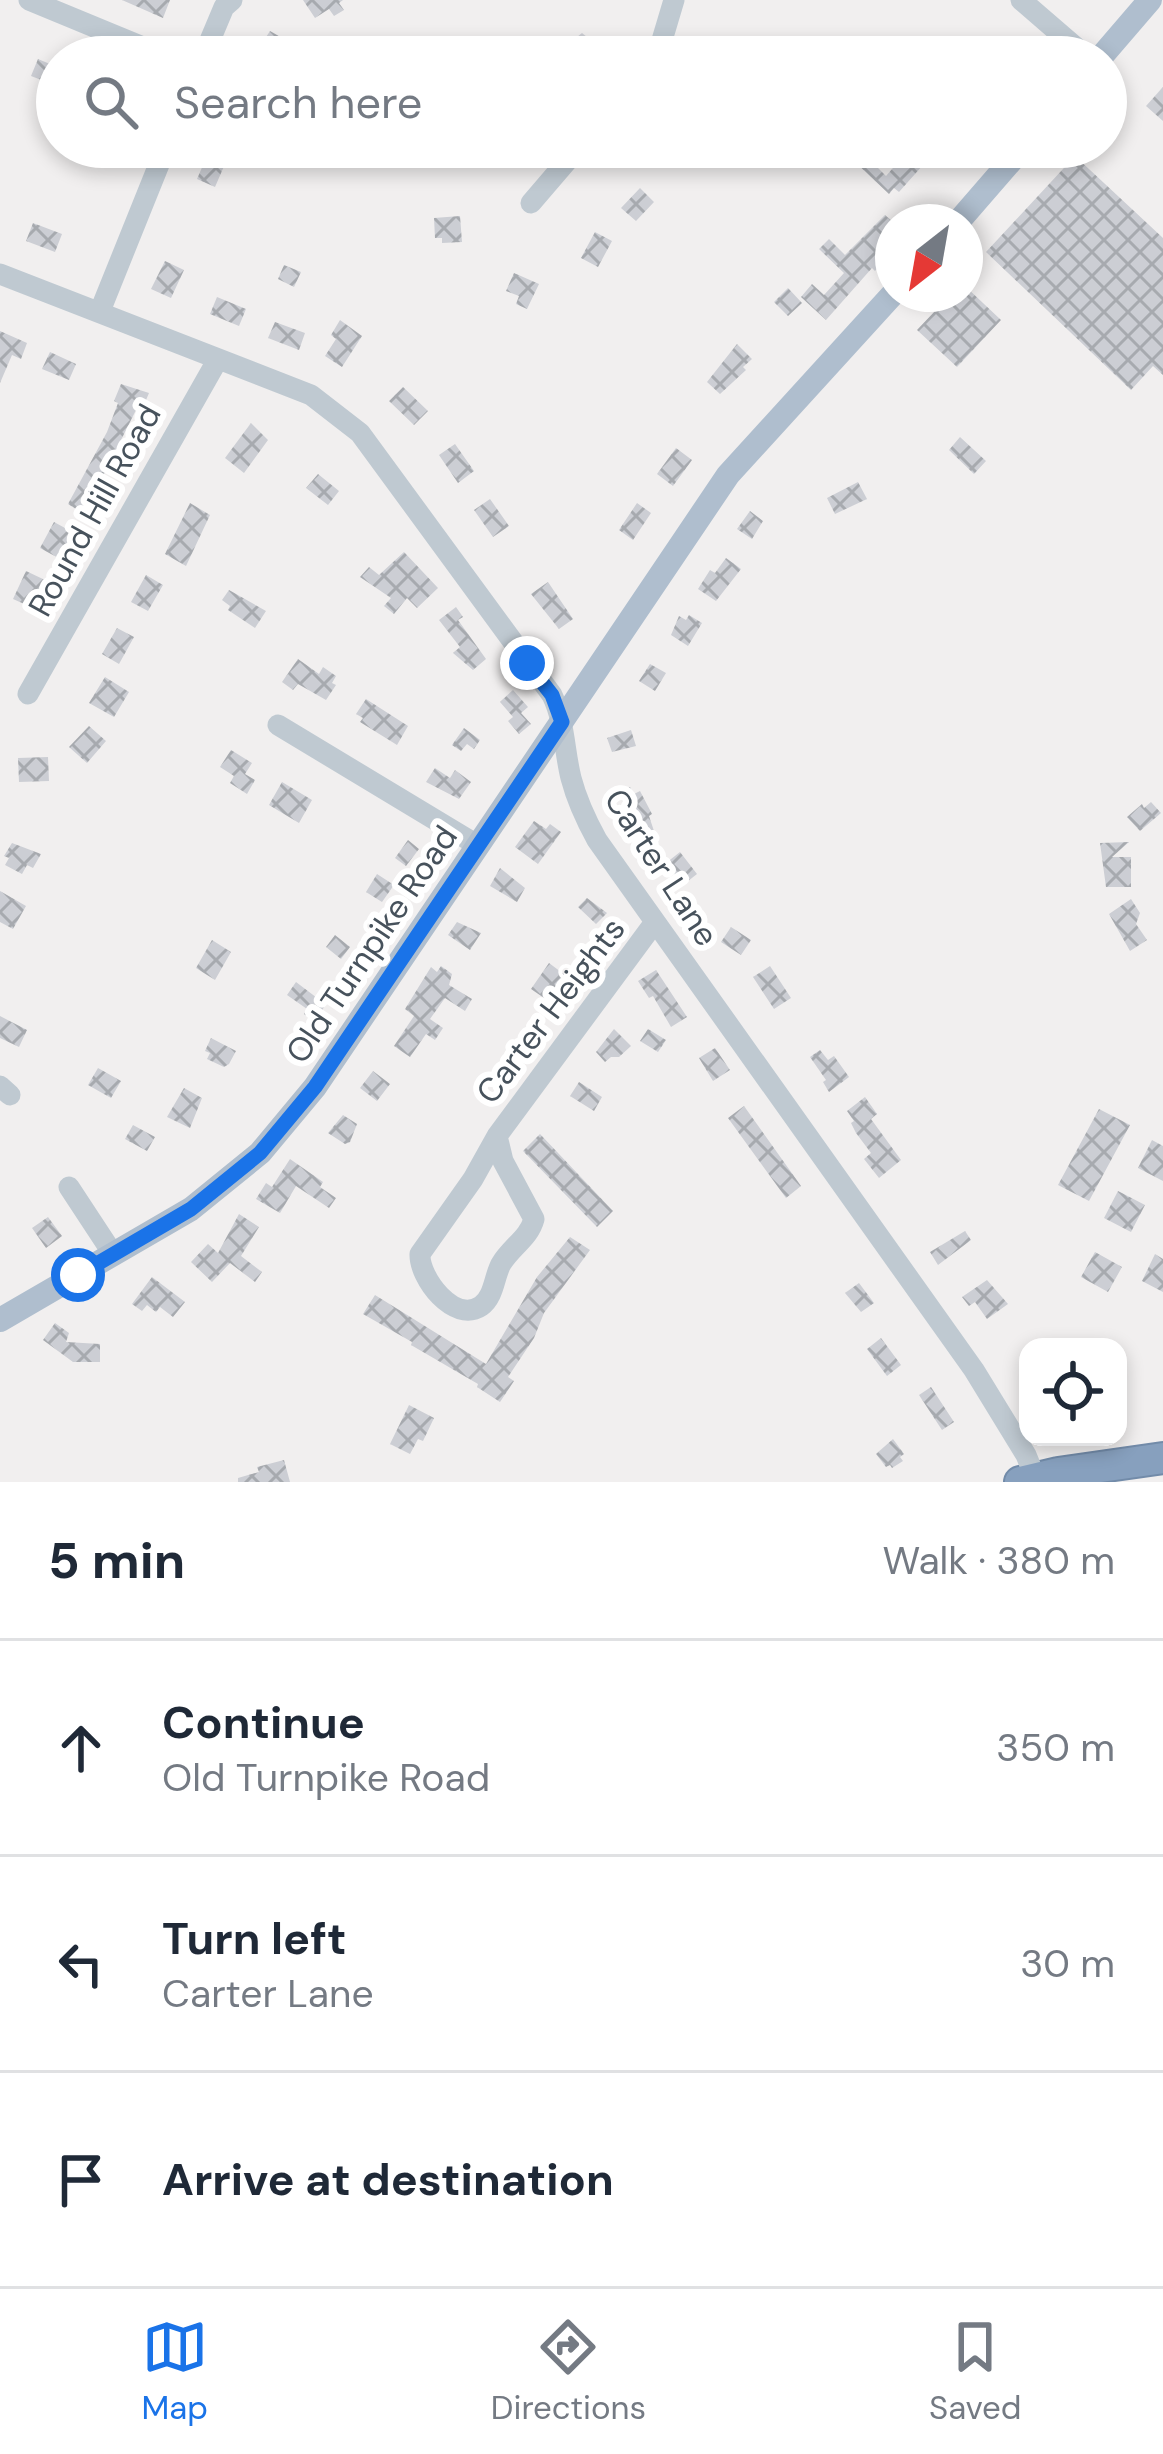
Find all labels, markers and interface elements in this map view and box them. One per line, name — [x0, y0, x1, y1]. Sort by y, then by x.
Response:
search box — [36, 36, 1127, 168]
icon: search — [78, 69, 144, 135]
text: Search here — [174, 73, 422, 132]
north arrow — [875, 204, 983, 312]
street label: Round Hill Road — [18, 397, 171, 624]
route end — [500, 636, 554, 690]
street label: Carter Lane — [595, 780, 728, 954]
street label: Old Turnpike Road — [276, 817, 467, 1071]
street label: Carter Heights — [466, 909, 634, 1112]
route start — [51, 1248, 105, 1302]
map controls — [1019, 1338, 1127, 1446]
button: locate — [1019, 1338, 1127, 1446]
text: 5 min — [48, 1527, 185, 1594]
text: Walk · 380 m — [883, 1535, 1115, 1586]
text: Continue — [162, 1693, 365, 1752]
icon: ahead — [48, 1715, 114, 1781]
text: 350 m — [996, 1722, 1115, 1773]
text: Old Turnpike Road — [162, 1752, 490, 1803]
text: Turn left — [162, 1909, 346, 1968]
icon: left — [48, 1931, 114, 1997]
text: 30 m — [1020, 1938, 1115, 1989]
text: Carter Lane — [162, 1968, 374, 2019]
icon: arrive — [48, 2147, 114, 2213]
text: Arrive at destination — [162, 2150, 614, 2209]
tab: Map — [141, 2314, 208, 2429]
tab: Directions — [491, 2314, 646, 2429]
tab: Saved — [929, 2314, 1022, 2429]

